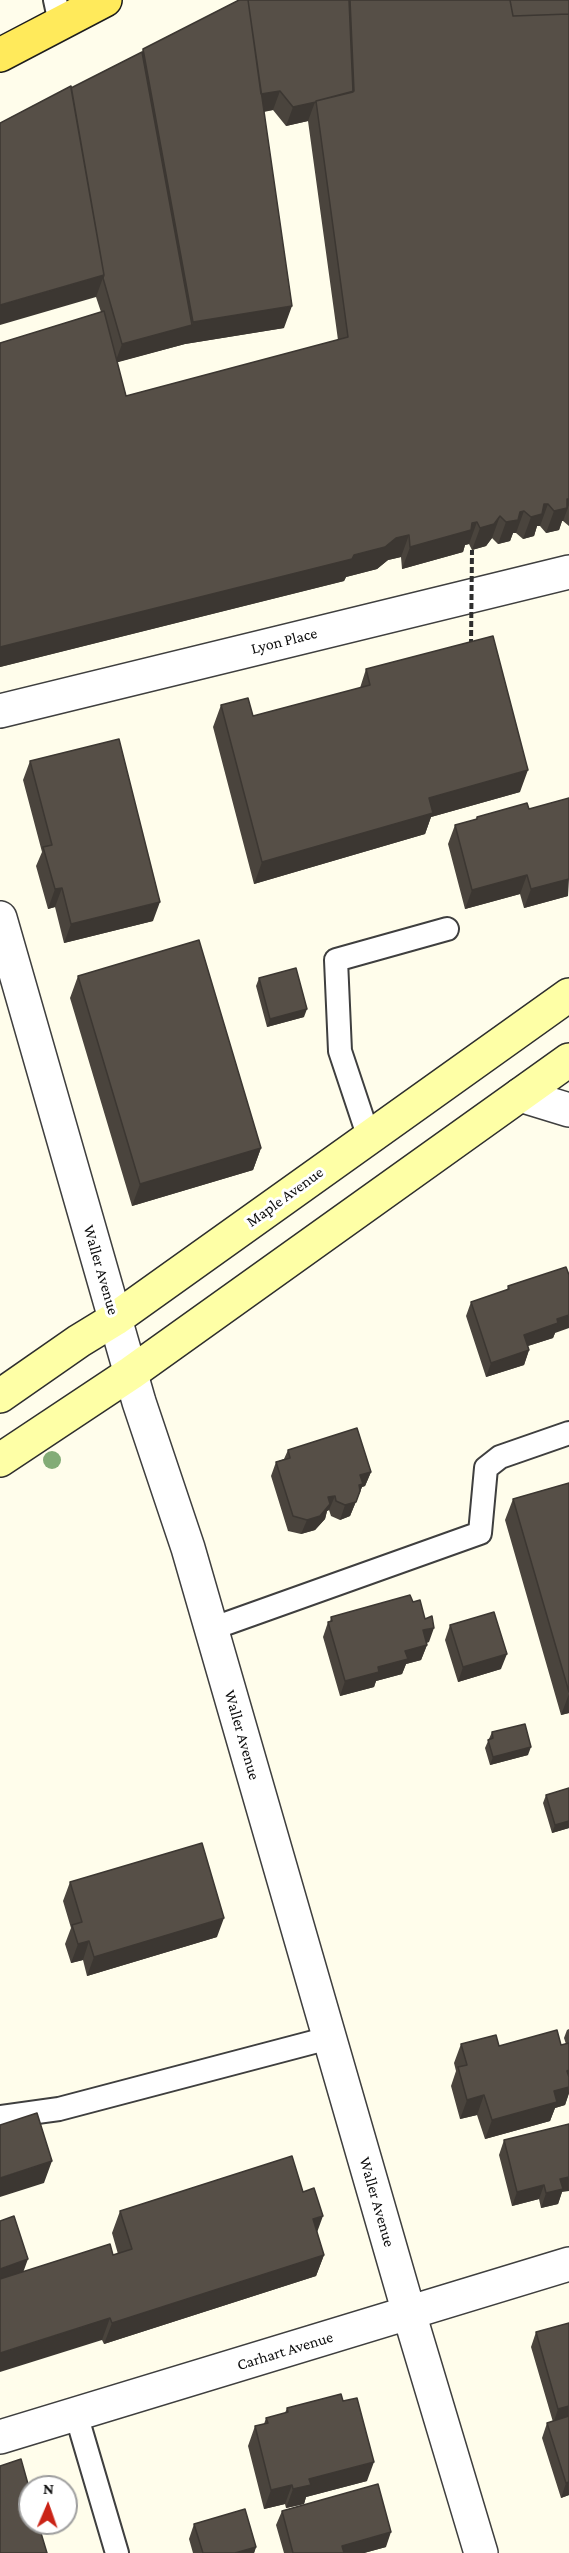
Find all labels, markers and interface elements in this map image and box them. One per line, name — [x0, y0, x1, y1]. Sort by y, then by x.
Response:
street label: Lyon Place — [249, 624, 319, 658]
street label: Maple Avenue — [243, 1163, 327, 1231]
street label: Waller Avenue — [79, 1223, 123, 1317]
street label: Waller Avenue — [220, 1688, 264, 1782]
street label: Waller Avenue — [355, 2155, 399, 2249]
street label: Carhart Avenue — [235, 2327, 335, 2375]
north arrow — [18, 2475, 78, 2535]
text: N — [43, 2480, 54, 2497]

